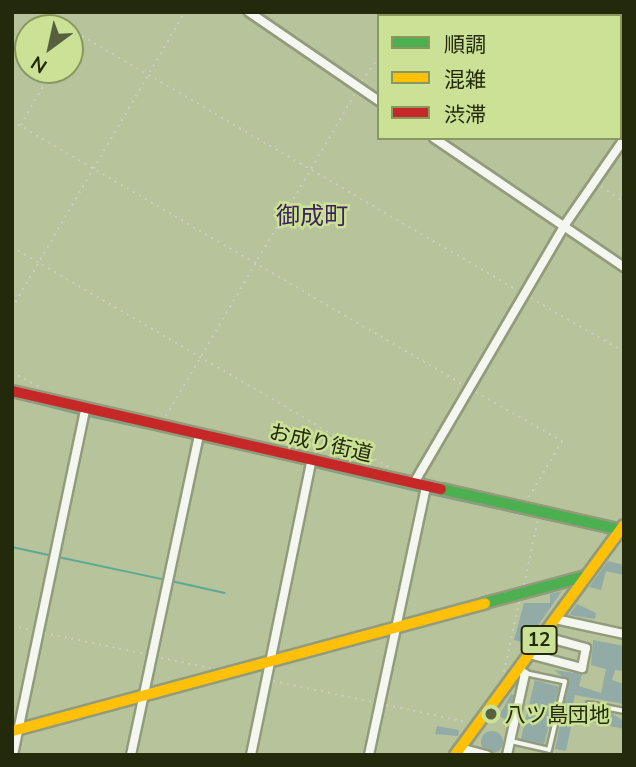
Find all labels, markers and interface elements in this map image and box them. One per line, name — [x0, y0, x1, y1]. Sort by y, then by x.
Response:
north arrow — [14, 14, 84, 84]
legend — [377, 14, 622, 140]
text: 順調 — [444, 31, 486, 57]
text: N — [26, 51, 51, 79]
text: 混雑 — [444, 66, 486, 92]
text: 渋滞 — [444, 101, 486, 127]
district label: 御成町 — [276, 202, 348, 230]
street label: お成り街道 — [267, 418, 375, 466]
road number: 12 — [520, 624, 558, 656]
place label: 八ツ島団地 — [505, 701, 610, 727]
marker: 八ツ島団地 — [483, 706, 499, 722]

